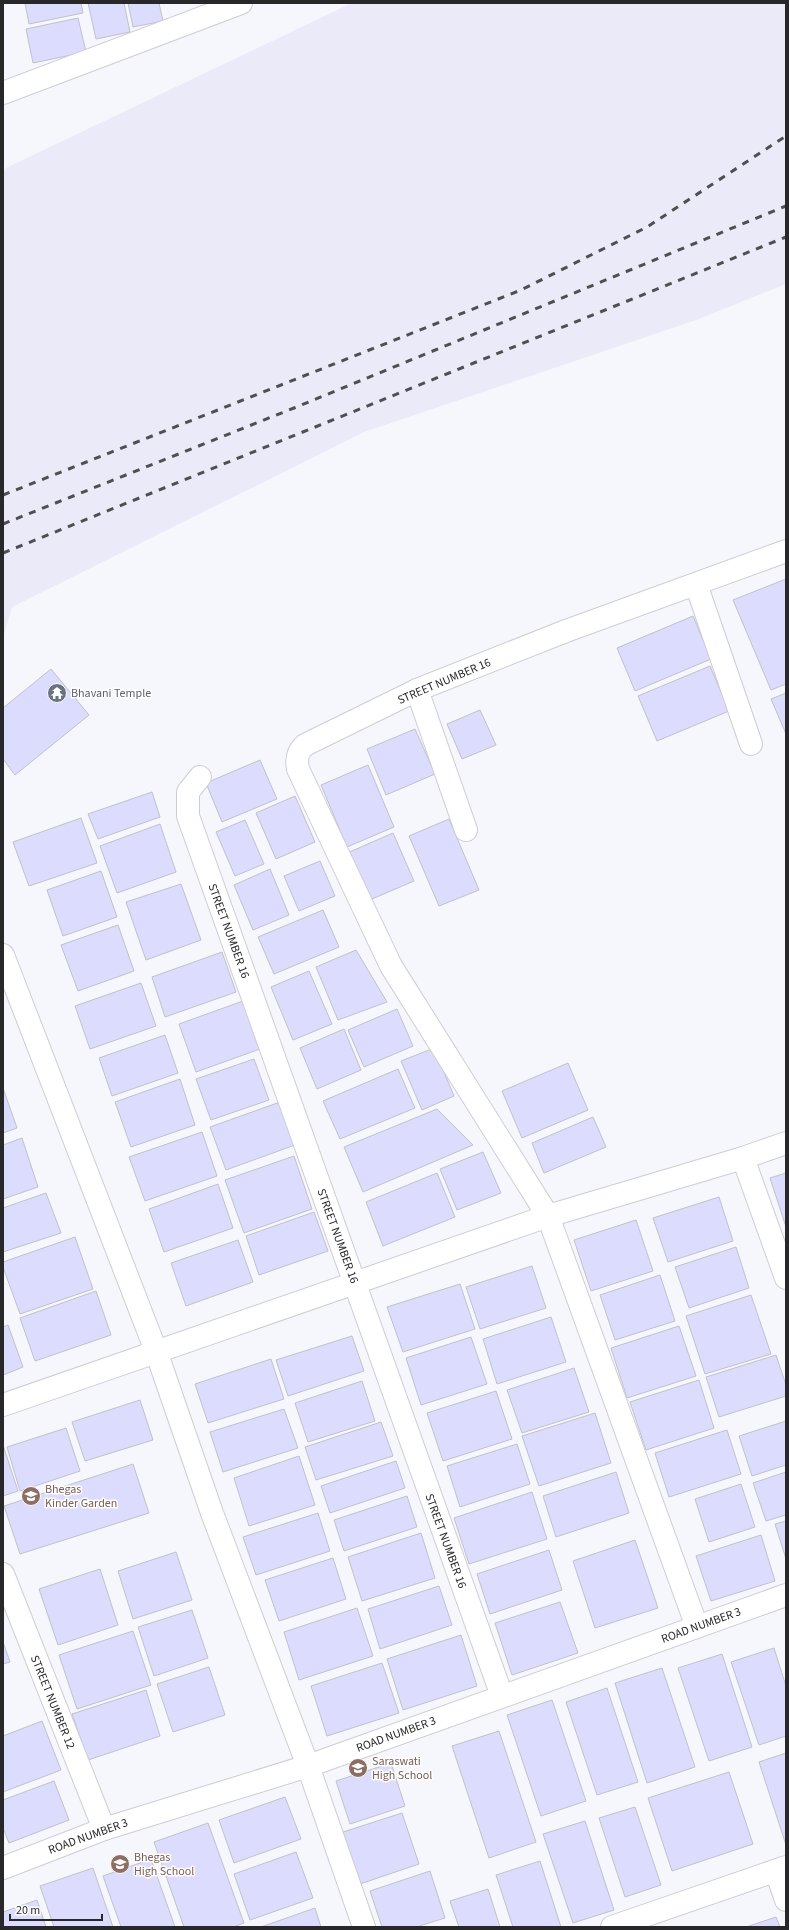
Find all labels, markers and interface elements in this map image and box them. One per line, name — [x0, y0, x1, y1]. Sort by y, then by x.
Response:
street label: STREET NUMBER 16 — [395, 654, 493, 709]
temple icon: Bhavani Temple — [46, 682, 68, 704]
place label: Bhavani Temple — [71, 685, 151, 702]
street label: STREET NUMBER 16 — [203, 881, 254, 981]
street label: STREET NUMBER 16 — [312, 1186, 363, 1286]
place label: Bhegas Kinder Garden — [45, 1481, 117, 1512]
school or university icon: Bhegas Kinder Garden — [20, 1485, 42, 1507]
street label: STREET NUMBER 16 — [420, 1491, 471, 1591]
street label: ROAD NUMBER 3 — [659, 1603, 743, 1648]
street label: STREET NUMBER 12 — [26, 1653, 79, 1752]
street label: ROAD NUMBER 3 — [354, 1712, 438, 1757]
place label: Saraswati High School — [372, 1753, 432, 1784]
school or university icon: Saraswati High School — [347, 1757, 369, 1779]
street label: ROAD NUMBER 3 — [46, 1814, 130, 1859]
place label: Bhegas High School — [134, 1849, 194, 1880]
school or university icon: Bhegas High School — [109, 1853, 131, 1875]
scale bar — [10, 1896, 102, 1922]
text: 20 m — [16, 1902, 40, 1919]

